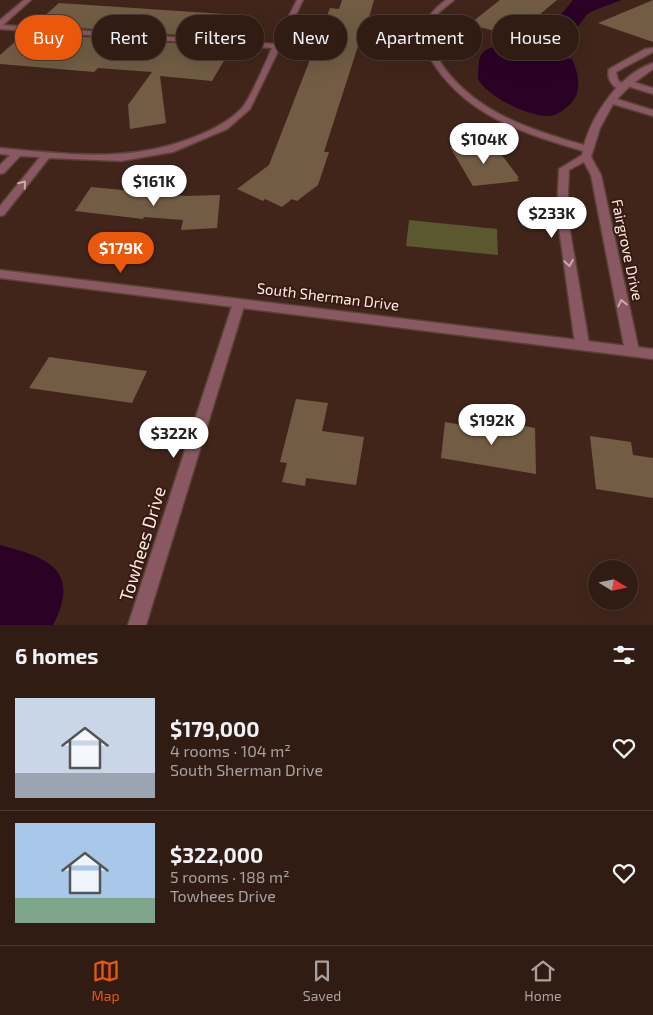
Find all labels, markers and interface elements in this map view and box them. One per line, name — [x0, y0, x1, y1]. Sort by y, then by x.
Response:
chip: Buy — [15, 15, 82, 60]
chip: Rent — [92, 15, 166, 60]
chip: Filters — [176, 15, 264, 60]
chip: New — [274, 15, 347, 60]
chip: Apartment — [357, 15, 482, 60]
chip: House — [492, 15, 579, 60]
pin: $104K — [449, 122, 519, 165]
text: $104K — [461, 129, 507, 148]
pin: $161K — [119, 164, 189, 207]
text: $161K — [133, 171, 175, 190]
one-way arrow — [18, 181, 26, 190]
pin: $233K — [517, 196, 587, 239]
street label: Fairgrove Drive — [608, 197, 648, 302]
text: $233K — [529, 203, 575, 222]
pin: $179K — [86, 232, 156, 274]
text: $179K — [99, 238, 143, 257]
one-way arrow — [563, 258, 573, 267]
street label: South Sherman Drive — [256, 278, 400, 314]
one-way arrow — [617, 298, 628, 307]
pin: $192K — [457, 404, 527, 446]
text: $192K — [469, 410, 515, 429]
pin: $322K — [139, 416, 209, 459]
text: $322K — [150, 423, 198, 442]
street label: Towhees Drive — [114, 484, 170, 604]
north arrow — [588, 560, 638, 610]
map controls — [588, 560, 638, 610]
icon: filters — [610, 641, 638, 669]
text: 6 homes — [15, 643, 98, 668]
text: $179,000 — [170, 716, 260, 741]
icon: home — [55, 718, 115, 778]
icon: heart — [610, 734, 638, 762]
text: 4 rooms · 104 m² — [170, 741, 291, 760]
text: South Sherman Drive — [170, 760, 323, 779]
text: $322,000 — [170, 842, 263, 867]
icon: home — [55, 843, 115, 903]
icon: heart — [610, 859, 638, 887]
text: 5 rooms · 188 m² — [170, 867, 290, 886]
text: Towhees Drive — [170, 886, 276, 905]
tab: Map — [92, 957, 120, 1004]
tab: Saved — [303, 957, 341, 1004]
tab: Home — [524, 957, 561, 1004]

